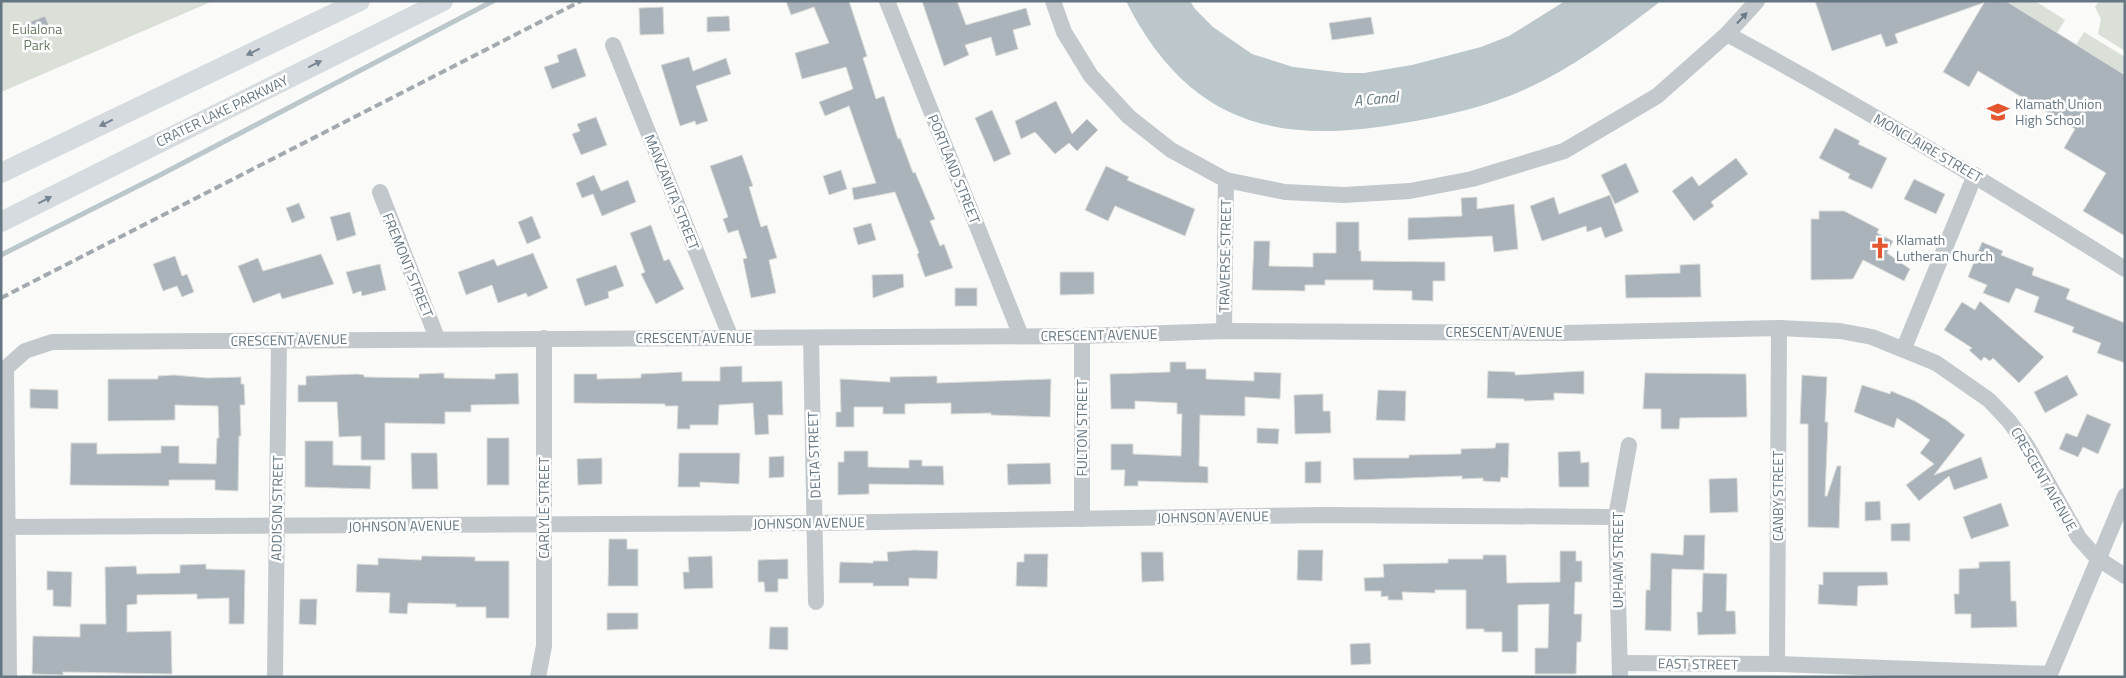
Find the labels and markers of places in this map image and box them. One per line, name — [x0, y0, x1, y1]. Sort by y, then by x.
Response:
place label: Klamath Union High School — [2015, 93, 2102, 130]
school or university icon: Klamath Union High School — [1985, 99, 2011, 125]
place label: Klamath Lutheran Church — [1896, 229, 1993, 266]
church icon: Klamath Lutheran Church — [1867, 235, 1893, 261]

